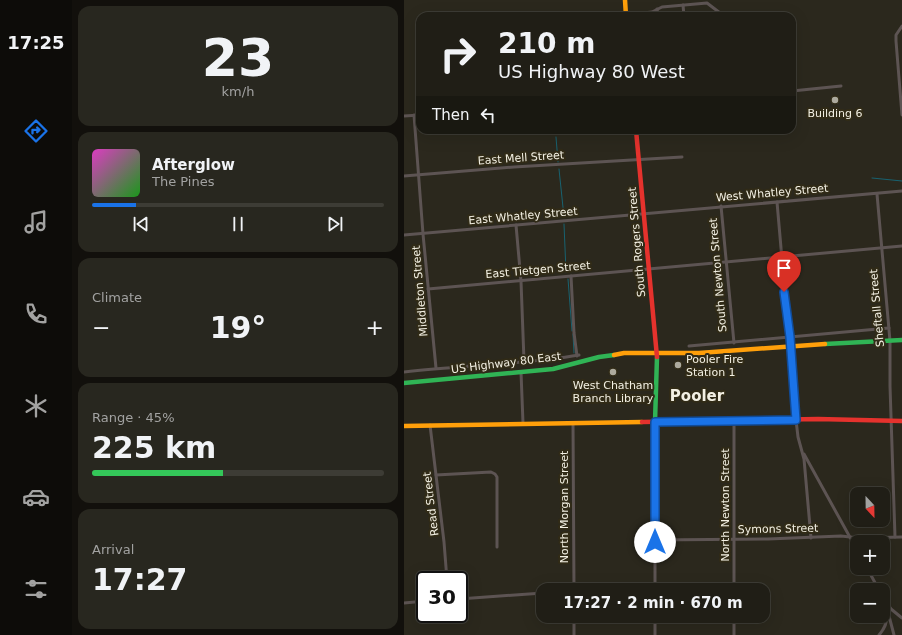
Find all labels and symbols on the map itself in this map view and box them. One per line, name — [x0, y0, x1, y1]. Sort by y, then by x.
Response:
marker: Building 6 — [830, 95, 840, 105]
place label: Building 6 — [807, 107, 863, 120]
street label: East Mell Street — [477, 148, 565, 168]
street label: West Whatley Street — [715, 182, 829, 204]
street label: South Rogers Street — [626, 186, 648, 297]
street label: East Whatley Street — [468, 205, 579, 227]
street label: South Newton Street — [706, 217, 729, 333]
street label: Middleton Street — [409, 244, 430, 337]
pin — [767, 251, 801, 292]
street label: East Tietgen Street — [485, 259, 592, 281]
street label: Sheftall Street — [867, 268, 887, 348]
street label: US Highway 80 East — [450, 350, 562, 376]
place label: Pooler Fire Station 1 — [686, 353, 743, 379]
marker: Pooler Fire Station 1 — [673, 360, 683, 370]
marker: West Chatham Branch Library — [608, 367, 618, 377]
place label: West Chatham Branch Library — [573, 379, 654, 405]
district label: Pooler — [670, 387, 725, 405]
street label: North Newton Street — [719, 448, 732, 562]
street label: North Morgan Street — [558, 450, 571, 563]
street label: Read Street — [421, 470, 441, 537]
north arrow — [850, 487, 890, 527]
position arrow — [634, 521, 676, 563]
street label: Symons Street — [738, 522, 819, 536]
speed limit sign: 30 — [416, 571, 468, 623]

